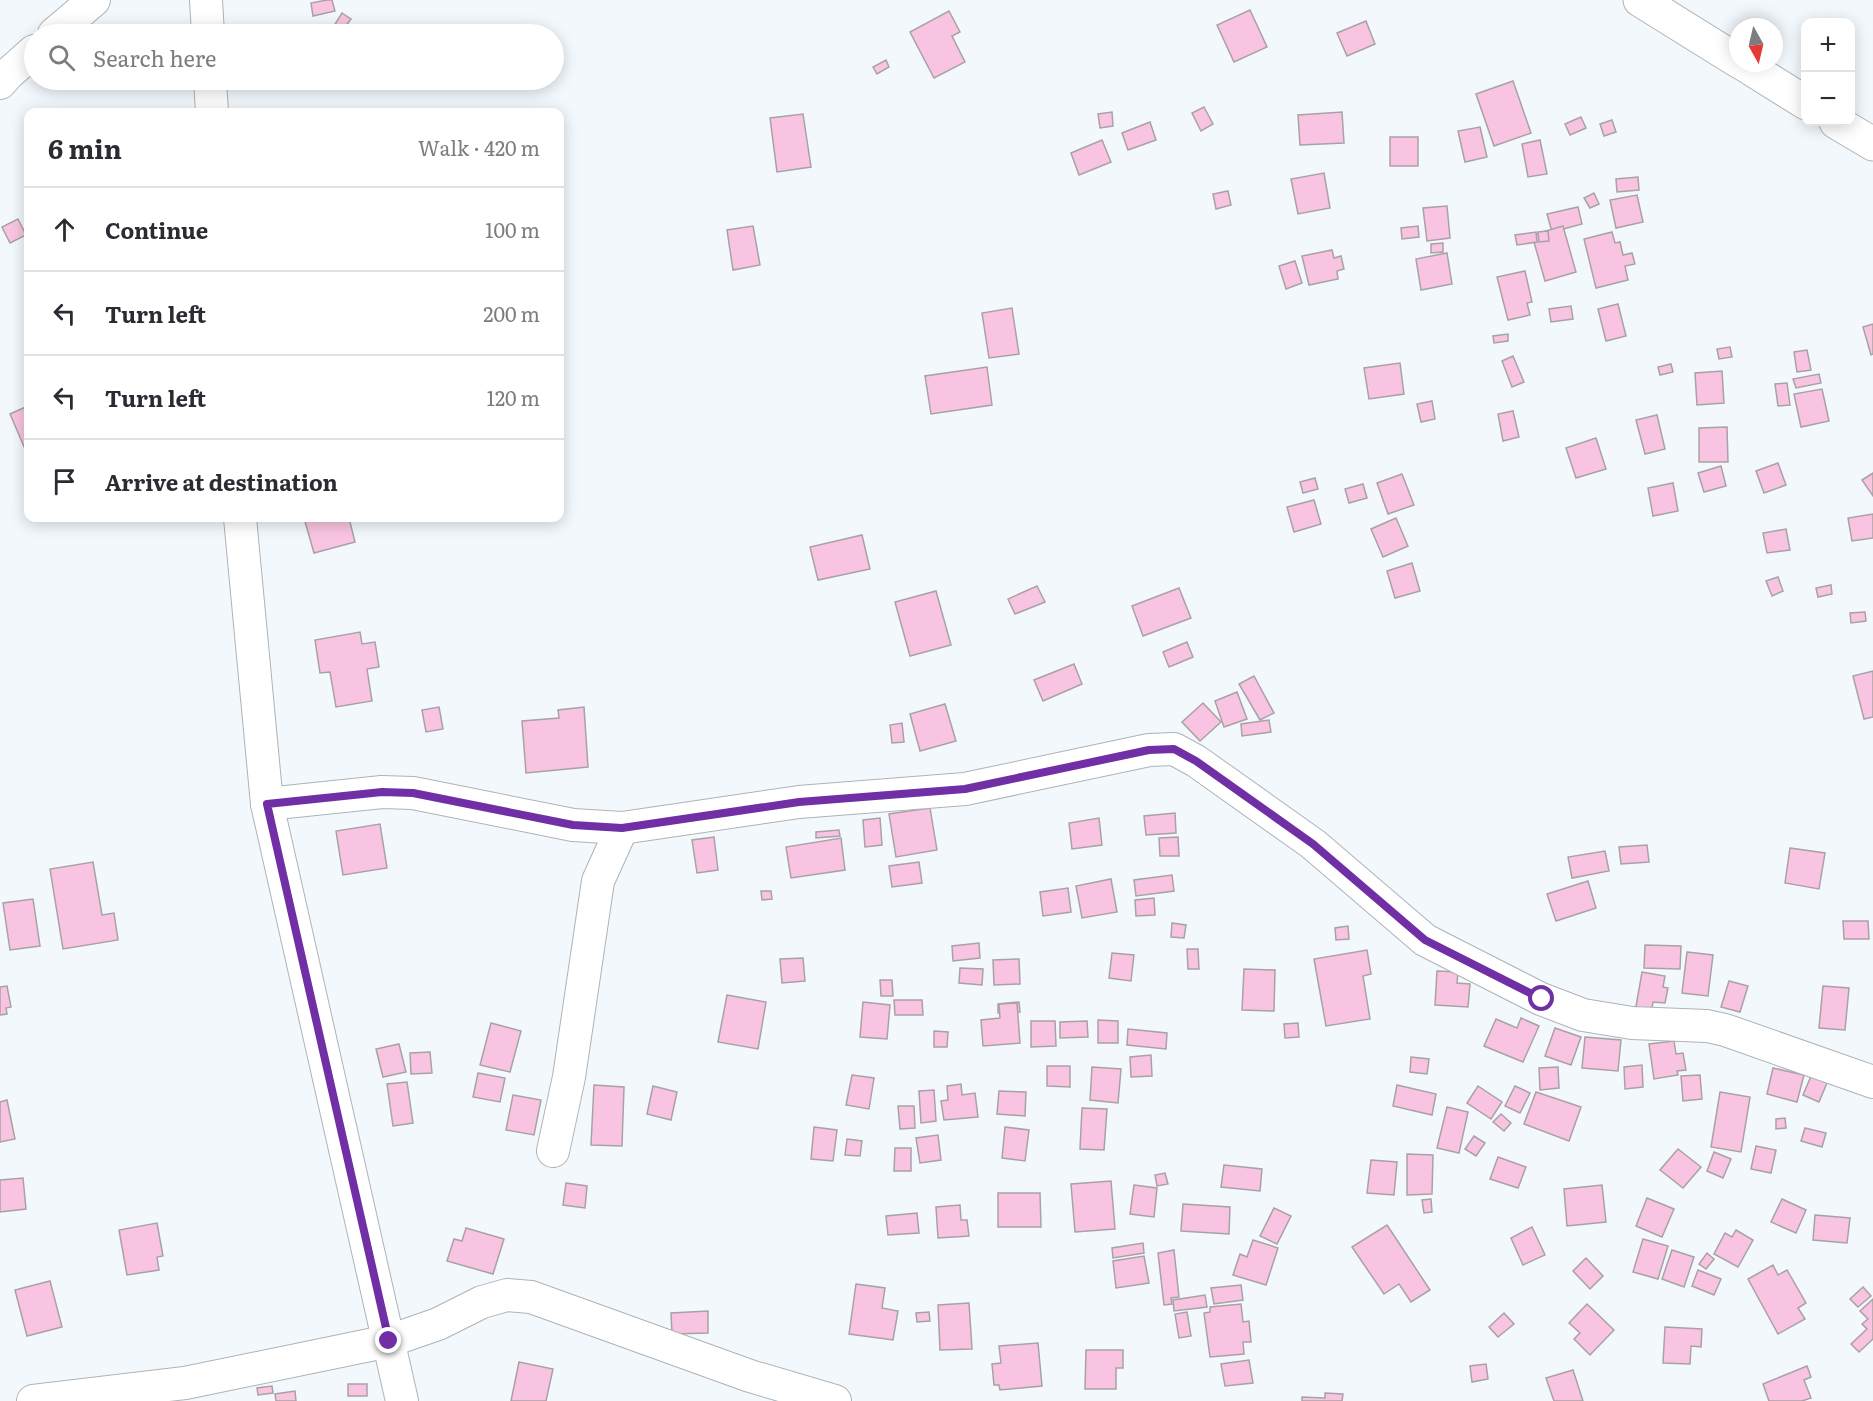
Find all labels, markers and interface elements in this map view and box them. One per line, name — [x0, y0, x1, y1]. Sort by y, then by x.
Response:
north arrow — [1729, 18, 1783, 72]
map controls — [1801, 18, 1855, 126]
button: + — [1801, 18, 1855, 72]
search box — [24, 24, 564, 90]
icon: search — [45, 41, 78, 74]
text: Search here — [93, 41, 216, 74]
button: − — [1801, 72, 1855, 126]
text: 6 min — [48, 128, 122, 167]
text: Walk · 420 m — [418, 132, 540, 162]
icon: ahead — [48, 213, 81, 246]
text: Continue — [105, 213, 208, 246]
text: 100 m — [485, 214, 540, 244]
icon: left — [48, 297, 81, 330]
text: Turn left — [105, 297, 206, 330]
text: 200 m — [483, 298, 540, 328]
icon: left — [48, 381, 81, 414]
text: Turn left — [105, 381, 206, 414]
text: 120 m — [487, 382, 540, 412]
icon: arrive — [48, 465, 81, 498]
text: Arrive at destination — [105, 465, 338, 498]
route start — [1528, 985, 1554, 1011]
route end — [375, 1327, 401, 1353]

